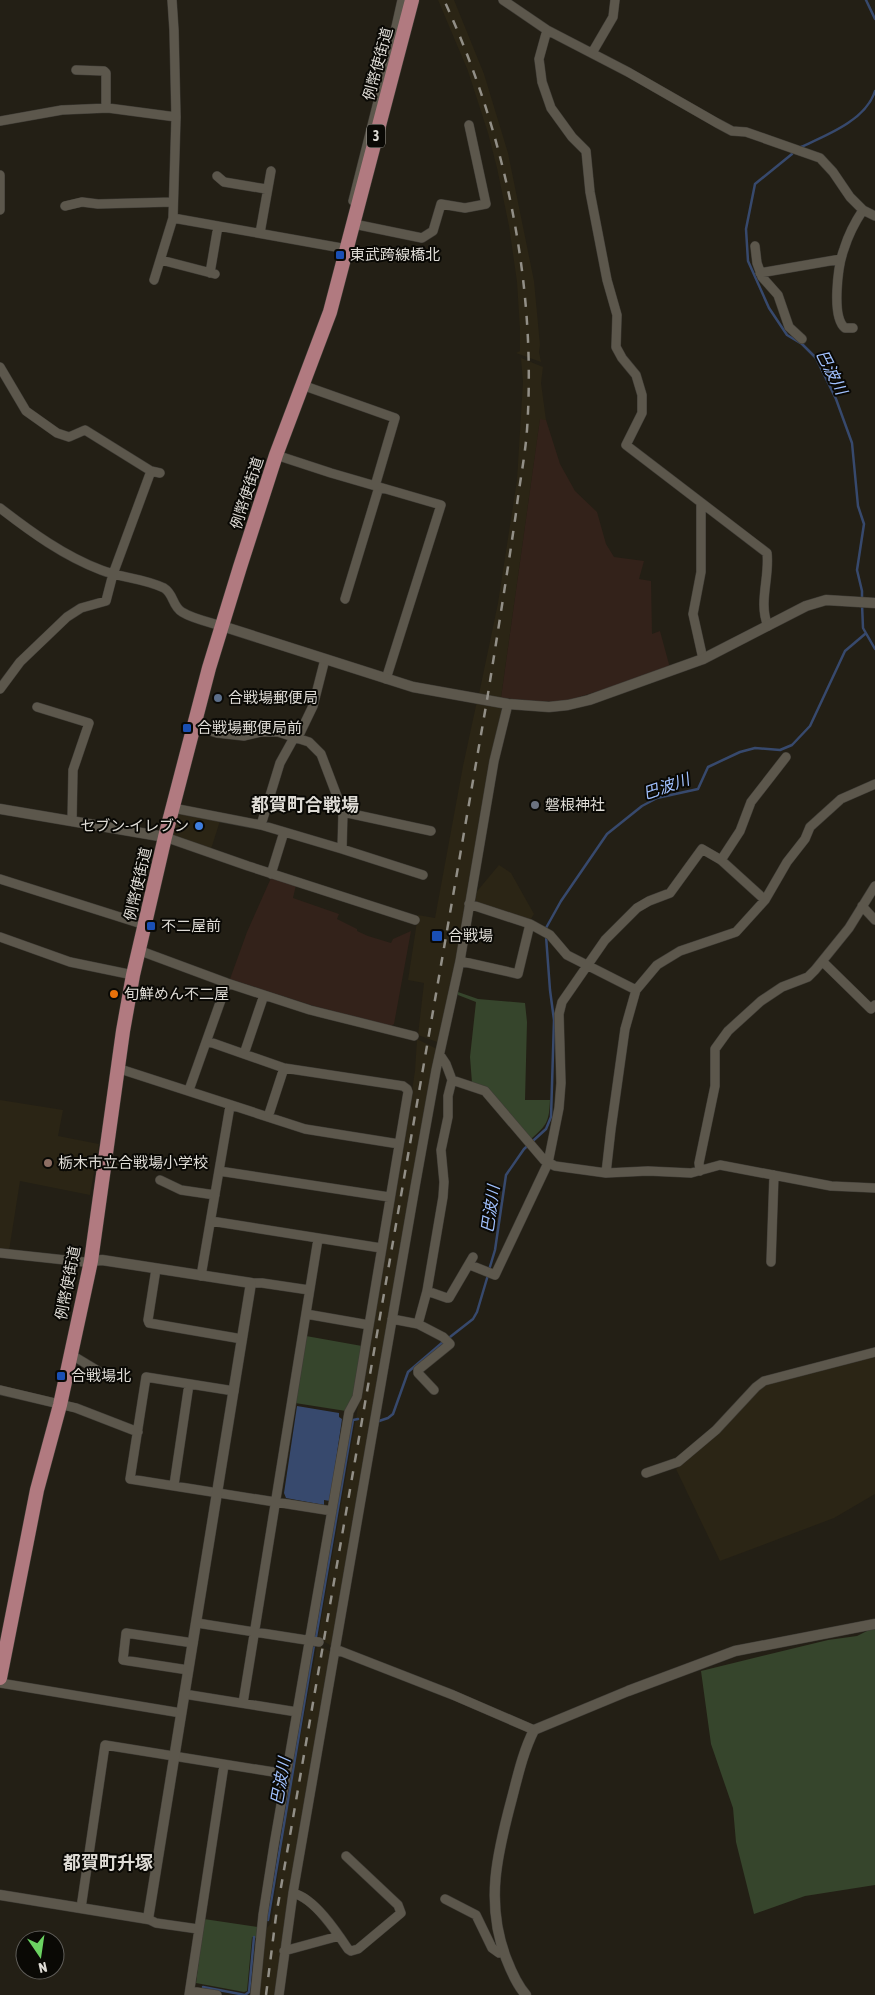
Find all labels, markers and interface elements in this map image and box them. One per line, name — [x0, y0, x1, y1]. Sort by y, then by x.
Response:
street label: 例幣使街道 — [360, 25, 395, 102]
road number: 3 — [367, 124, 385, 148]
place label: 東武跨線橋北 — [350, 246, 440, 263]
marker: 東武跨線橋北 — [334, 249, 346, 261]
water label: 巴波川 — [813, 347, 852, 399]
street label: 例幣使街道 — [227, 455, 266, 531]
place label: 合戦場郵便局 — [228, 689, 318, 706]
marker: 合戦場郵便局 — [212, 692, 224, 704]
place label: 合戦場郵便局前 — [197, 719, 302, 736]
marker: 合戦場郵便局前 — [181, 722, 193, 734]
water label: 巴波川 — [640, 769, 694, 802]
district label: 都賀町合戦場 — [251, 794, 359, 815]
place label: 磐根神社 — [545, 796, 605, 813]
marker: 磐根神社 — [529, 799, 541, 811]
place label: セブン-イレブン — [80, 817, 189, 834]
marker: セブン-イレブン — [193, 820, 205, 832]
street label: 例幣使街道 — [121, 845, 154, 922]
place label: 不二屋前 — [161, 917, 221, 934]
marker: 不二屋前 — [145, 920, 157, 932]
place label: 合戦場 — [448, 927, 493, 944]
marker: 合戦場 — [430, 929, 444, 943]
place label: 旬鮮めん不二屋 — [124, 985, 229, 1002]
marker: 旬鮮めん不二屋 — [108, 988, 120, 1000]
place label: 栃木市立合戦場小学校 — [58, 1154, 208, 1171]
marker: 栃木市立合戦場小学校 — [42, 1157, 54, 1169]
water label: 巴波川 — [478, 1182, 503, 1234]
street label: 例幣使街道 — [52, 1244, 83, 1321]
place label: 合戦場北 — [71, 1367, 131, 1384]
marker: 合戦場北 — [55, 1370, 67, 1382]
water label: 巴波川 — [267, 1754, 293, 1806]
district label: 都賀町升塚 — [63, 1852, 153, 1873]
north arrow — [15, 1930, 65, 1980]
text: N — [37, 1959, 49, 1976]

